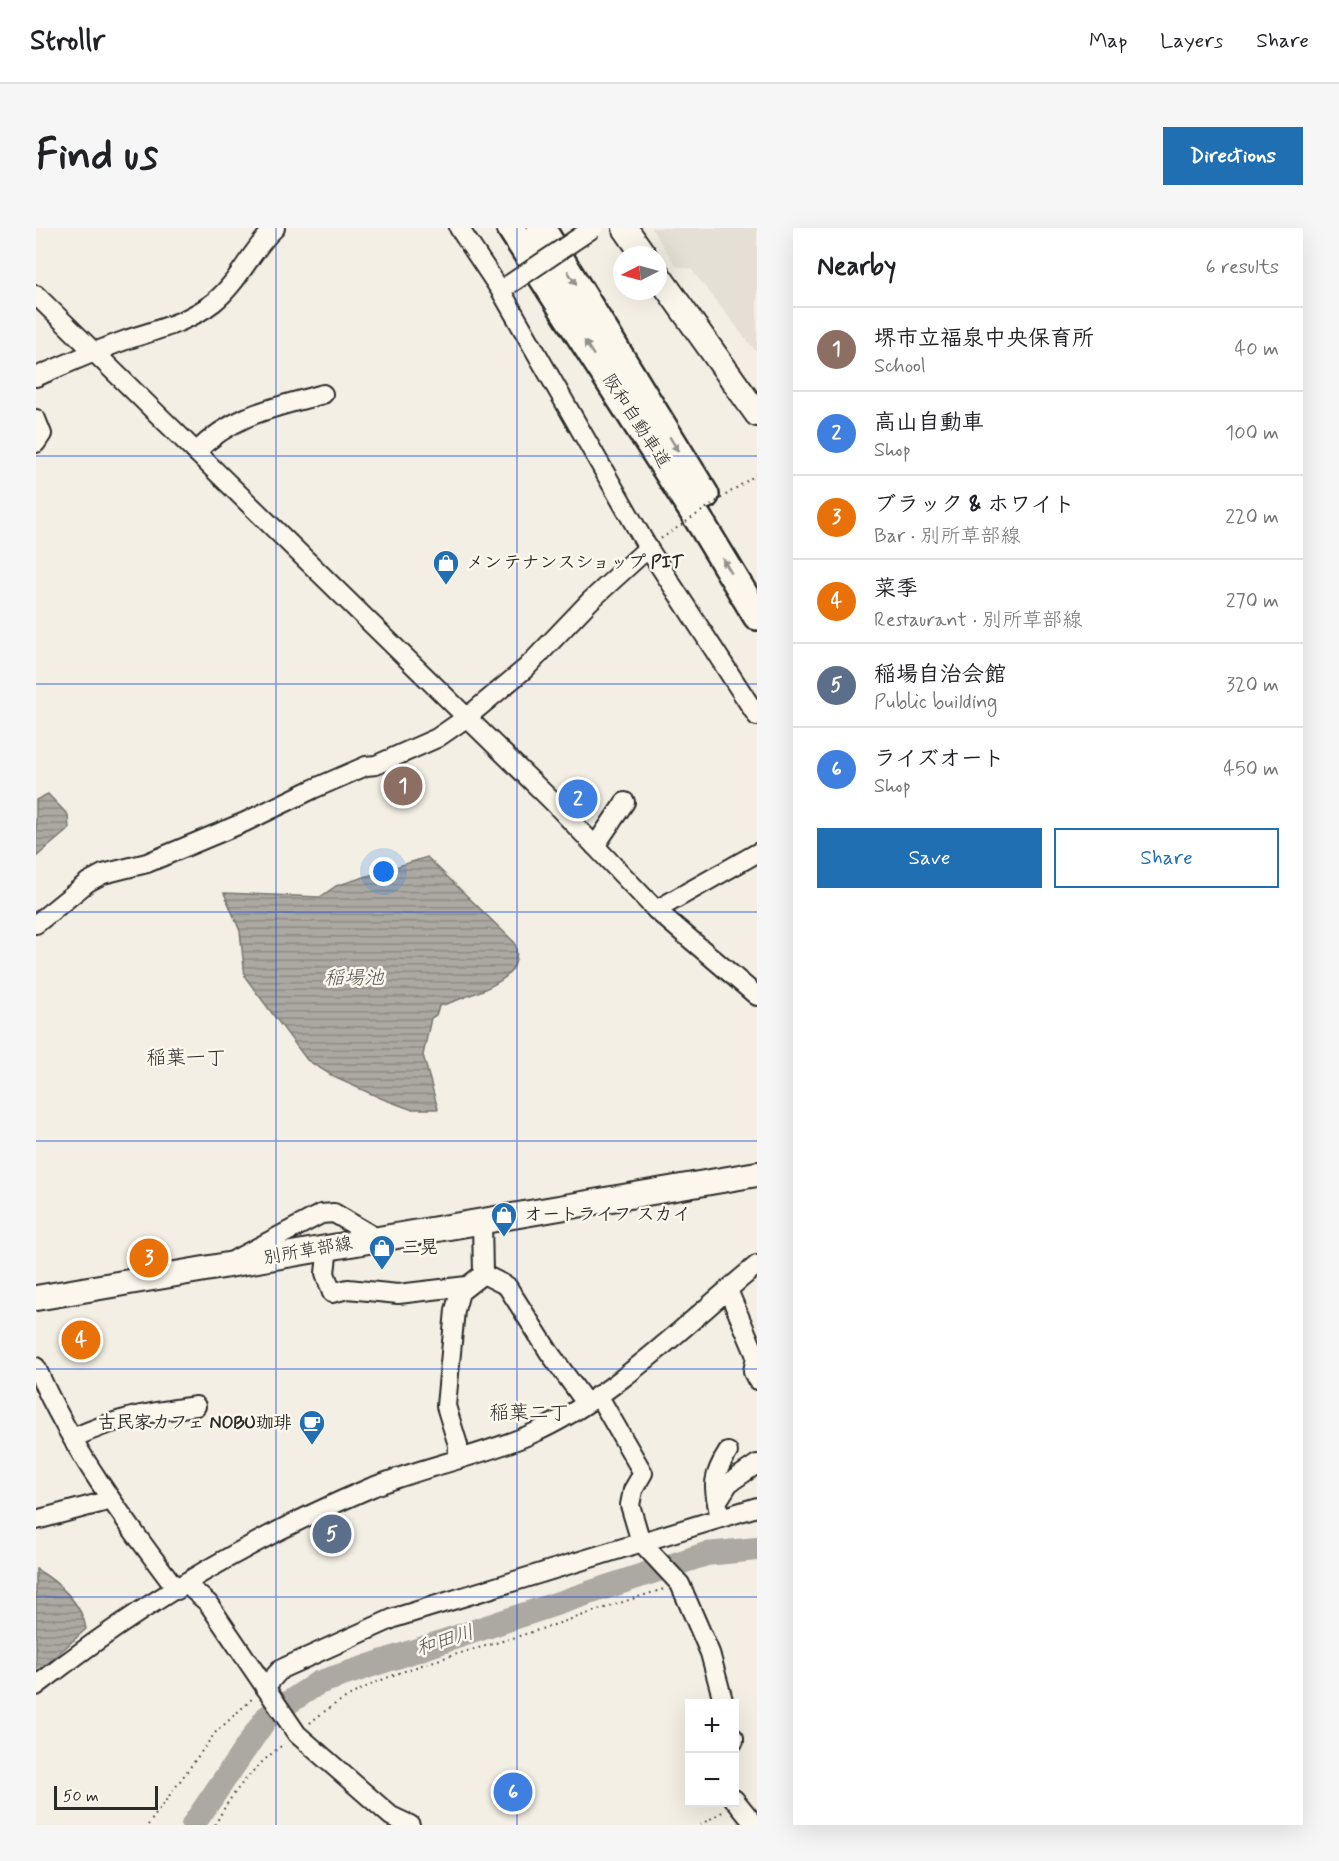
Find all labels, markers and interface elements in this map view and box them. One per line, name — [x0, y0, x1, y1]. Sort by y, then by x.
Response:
text: Strollr — [30, 23, 105, 60]
text: Map — [1089, 27, 1127, 55]
text: Layers — [1160, 27, 1223, 55]
text: Share — [1256, 27, 1309, 55]
button: Directions — [1163, 127, 1303, 185]
text: Find us — [36, 129, 158, 184]
north arrow — [613, 246, 667, 300]
text: Nearby — [817, 250, 896, 284]
text: 6 results — [1206, 254, 1279, 281]
one-way arrow — [566, 269, 577, 286]
text: 堺市立福泉中央保育所 — [874, 325, 1094, 353]
text: 1 — [832, 336, 841, 363]
text: 40 m — [1235, 336, 1279, 363]
one-way arrow — [584, 340, 595, 356]
text: School — [874, 353, 926, 380]
street label: 阪和自動車道 — [597, 369, 675, 473]
text: 高山自動車 — [874, 409, 984, 437]
text: 2 — [832, 420, 841, 447]
text: 100 m — [1225, 420, 1279, 447]
one-way arrow — [668, 436, 679, 452]
text: Shop — [874, 437, 911, 464]
text: ブラック & ホワイト — [874, 491, 1075, 519]
text: 3 — [832, 504, 841, 531]
text: 220 m — [1225, 504, 1279, 531]
text: Bar · 別所草部線 — [874, 523, 1021, 550]
shop icon: メンテナンスショップ PIT — [431, 548, 461, 586]
place label: メンテナンスショップ PIT — [466, 551, 685, 575]
one-way arrow — [721, 558, 732, 574]
text: 菜季 — [874, 575, 918, 603]
text: 4 — [831, 588, 842, 615]
text: 270 m — [1226, 588, 1279, 615]
text: Restaurant · 別所草部線 — [874, 607, 1082, 634]
text: 稲場自治会館 — [874, 661, 1006, 689]
text: 5 — [831, 672, 843, 699]
text: 320 m — [1226, 672, 1279, 699]
text: Public building — [874, 689, 997, 716]
text: ライズオート — [874, 745, 1005, 773]
text: 6 — [831, 756, 842, 783]
text: 450 m — [1223, 756, 1279, 783]
pin: 1 — [384, 764, 422, 808]
text: Shop — [874, 773, 911, 800]
pin: 2 — [558, 776, 598, 822]
button: Save — [817, 828, 1042, 888]
button: Share — [1054, 828, 1279, 888]
your location — [369, 857, 398, 886]
water label: 稲場池 — [324, 965, 385, 992]
district label: 稲葉一丁 — [146, 1045, 226, 1072]
shop icon: オートライフ スカイ — [489, 1200, 519, 1238]
place label: オートライフ スカイ — [524, 1203, 691, 1227]
street label: 別所草部線 — [262, 1231, 354, 1271]
shop icon: 三晃 — [367, 1233, 397, 1271]
pin: 3 — [130, 1236, 168, 1280]
place label: 三晃 — [402, 1236, 438, 1260]
pin: 4 — [62, 1318, 100, 1362]
district label: 稲葉二丁 — [489, 1400, 569, 1427]
cafe icon: 古民家カフェ NOBU珈琲 — [297, 1408, 327, 1446]
place label: 古民家カフェ NOBU珈琲 — [98, 1411, 292, 1435]
pin: 5 — [312, 1512, 352, 1556]
water label: 和田川 — [412, 1619, 478, 1663]
map controls — [685, 1699, 739, 1807]
button: + — [685, 1699, 739, 1753]
button: − — [685, 1753, 739, 1807]
pin: 6 — [494, 1770, 532, 1814]
scale bar — [54, 1783, 158, 1810]
text: 50 m — [63, 1786, 99, 1807]

